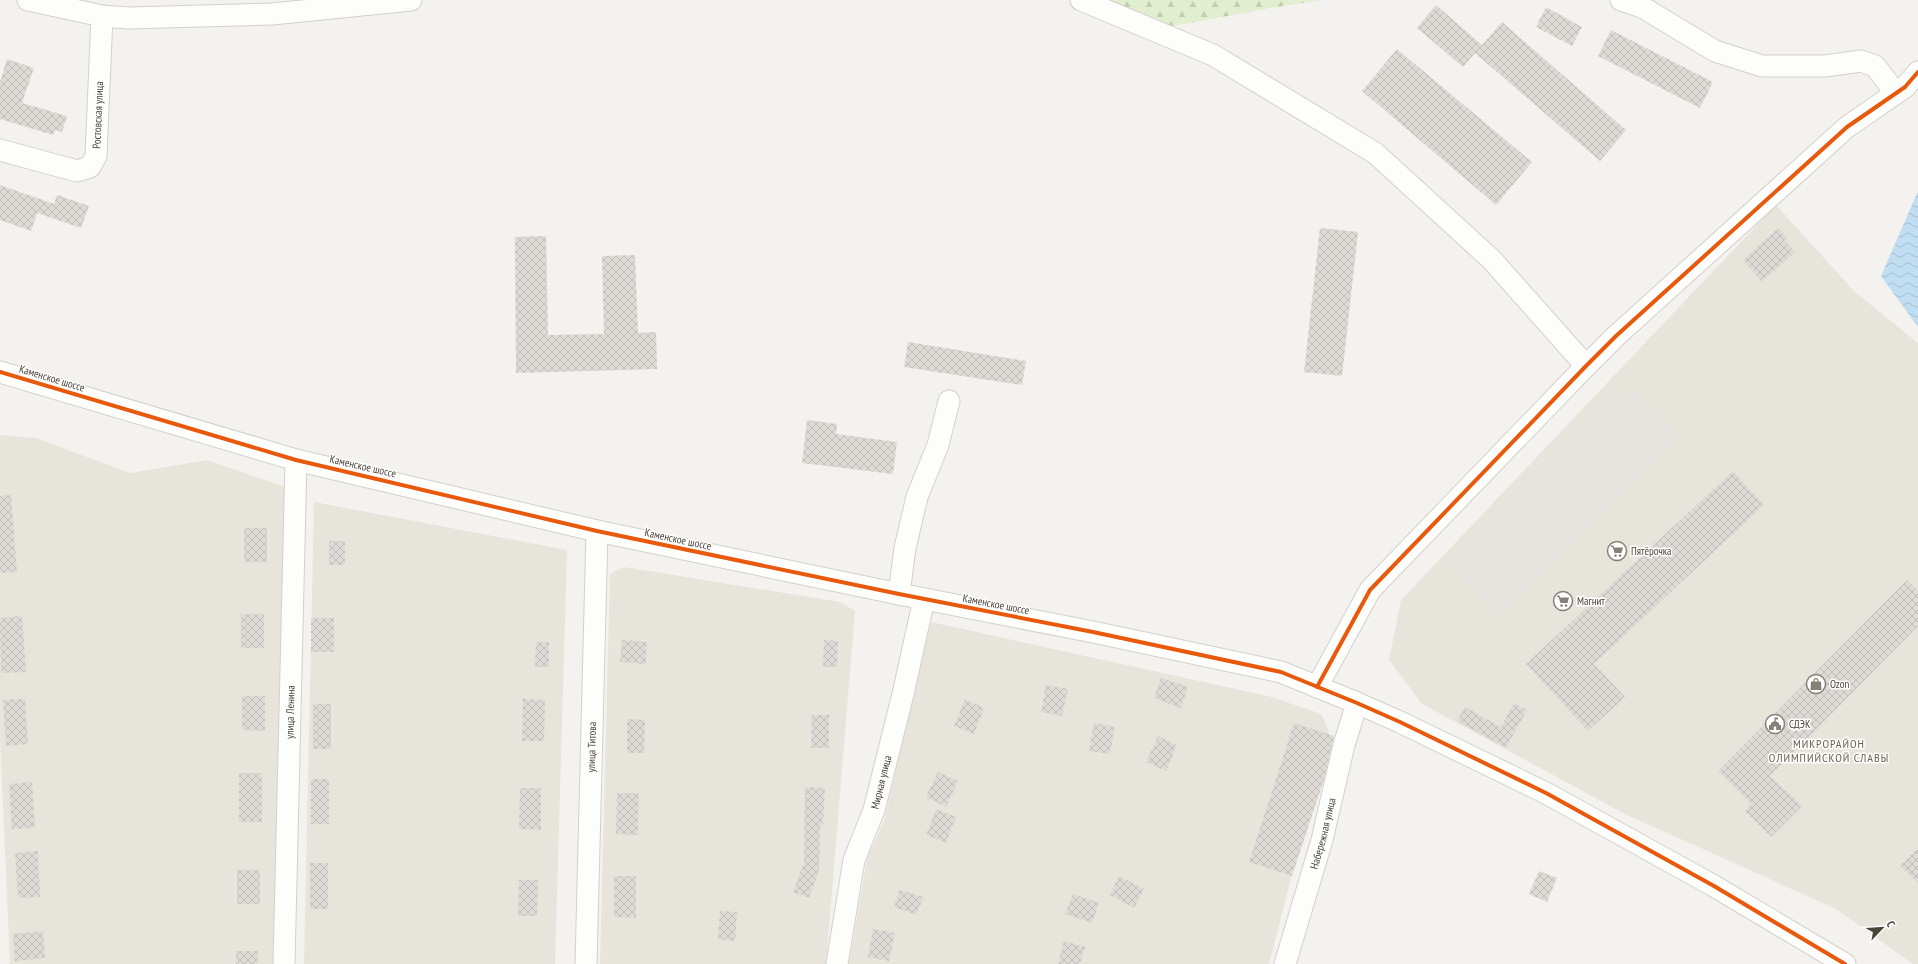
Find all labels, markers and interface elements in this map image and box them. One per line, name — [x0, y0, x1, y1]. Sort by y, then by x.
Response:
street label: Ростовская улица — [89, 81, 106, 149]
street label: Каменское шоссе — [17, 361, 87, 395]
street label: Каменское шоссе — [328, 452, 398, 481]
street label: Каменское шоссе — [643, 525, 713, 553]
supermarket icon: Пятёрочка — [1606, 540, 1628, 562]
place label: Пятёрочка — [1631, 544, 1672, 558]
supermarket icon: Магнит — [1552, 590, 1574, 612]
street label: Каменское шоссе — [961, 591, 1031, 617]
place label: Магнит — [1577, 594, 1605, 608]
shop icon: Ozon — [1805, 673, 1827, 695]
place label: Ozon — [1830, 677, 1849, 691]
street label: улица Ленина — [282, 685, 298, 739]
public building icon: СДЭК — [1764, 713, 1786, 735]
place label: СДЭК — [1789, 717, 1811, 731]
street label: улица Титова — [584, 722, 599, 772]
district label: МИКРОРАЙОН ОЛИМПИЙСКОЙ СЛАВЫ — [1769, 736, 1889, 765]
street label: Мирная улица — [868, 754, 894, 810]
street label: Набережная улица — [1307, 796, 1339, 871]
north arrow — [1862, 908, 1902, 948]
text: С — [1884, 919, 1898, 929]

